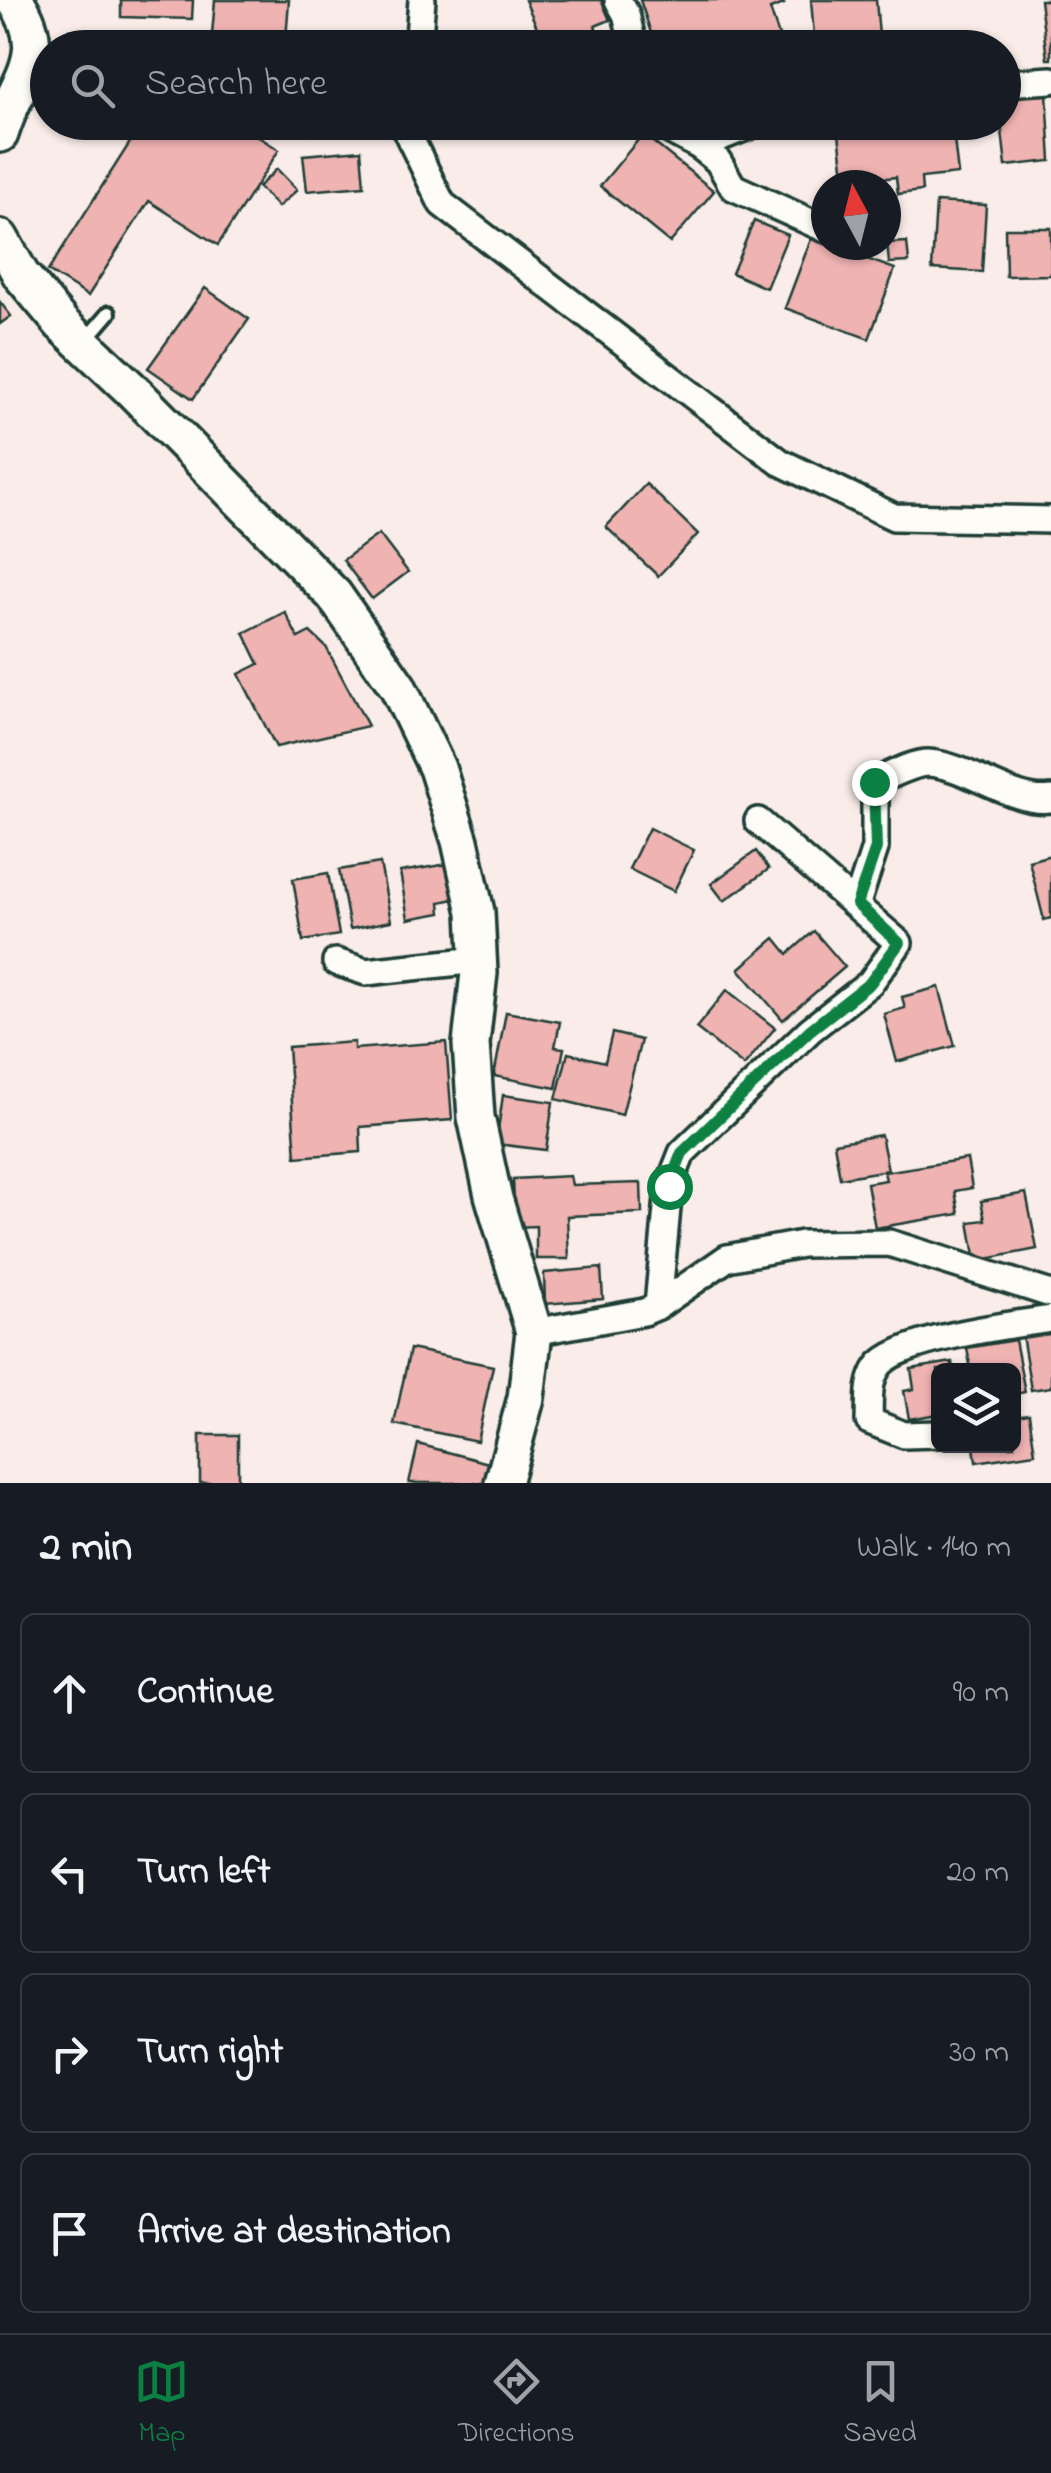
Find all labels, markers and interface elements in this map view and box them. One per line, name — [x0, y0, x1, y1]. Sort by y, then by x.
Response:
search box — [30, 30, 1021, 140]
text: Search here — [145, 57, 327, 113]
icon: search — [65, 58, 120, 113]
north arrow — [811, 170, 901, 260]
route end — [852, 760, 898, 806]
route start — [647, 1164, 693, 1210]
map controls — [931, 1363, 1021, 1453]
button: layers — [931, 1363, 1021, 1453]
text: 2 min — [40, 1518, 132, 1579]
text: Walk · 140 m — [857, 1525, 1011, 1572]
text: Continue — [137, 1665, 273, 1721]
icon: ahead — [42, 1666, 97, 1721]
text: 90 m — [953, 1670, 1009, 1717]
text: Turn left — [137, 1845, 270, 1901]
icon: left — [42, 1846, 97, 1901]
text: 20 m — [946, 1850, 1009, 1897]
text: Turn right — [137, 2025, 283, 2081]
icon: right — [42, 2026, 97, 2081]
text: 30 m — [949, 2030, 1009, 2077]
text: Arrive at destination — [137, 2205, 451, 2261]
icon: arrive — [42, 2206, 97, 2261]
tab: Map — [134, 2354, 189, 2455]
tab: Directions — [458, 2354, 575, 2455]
tab: Saved — [844, 2354, 917, 2455]

